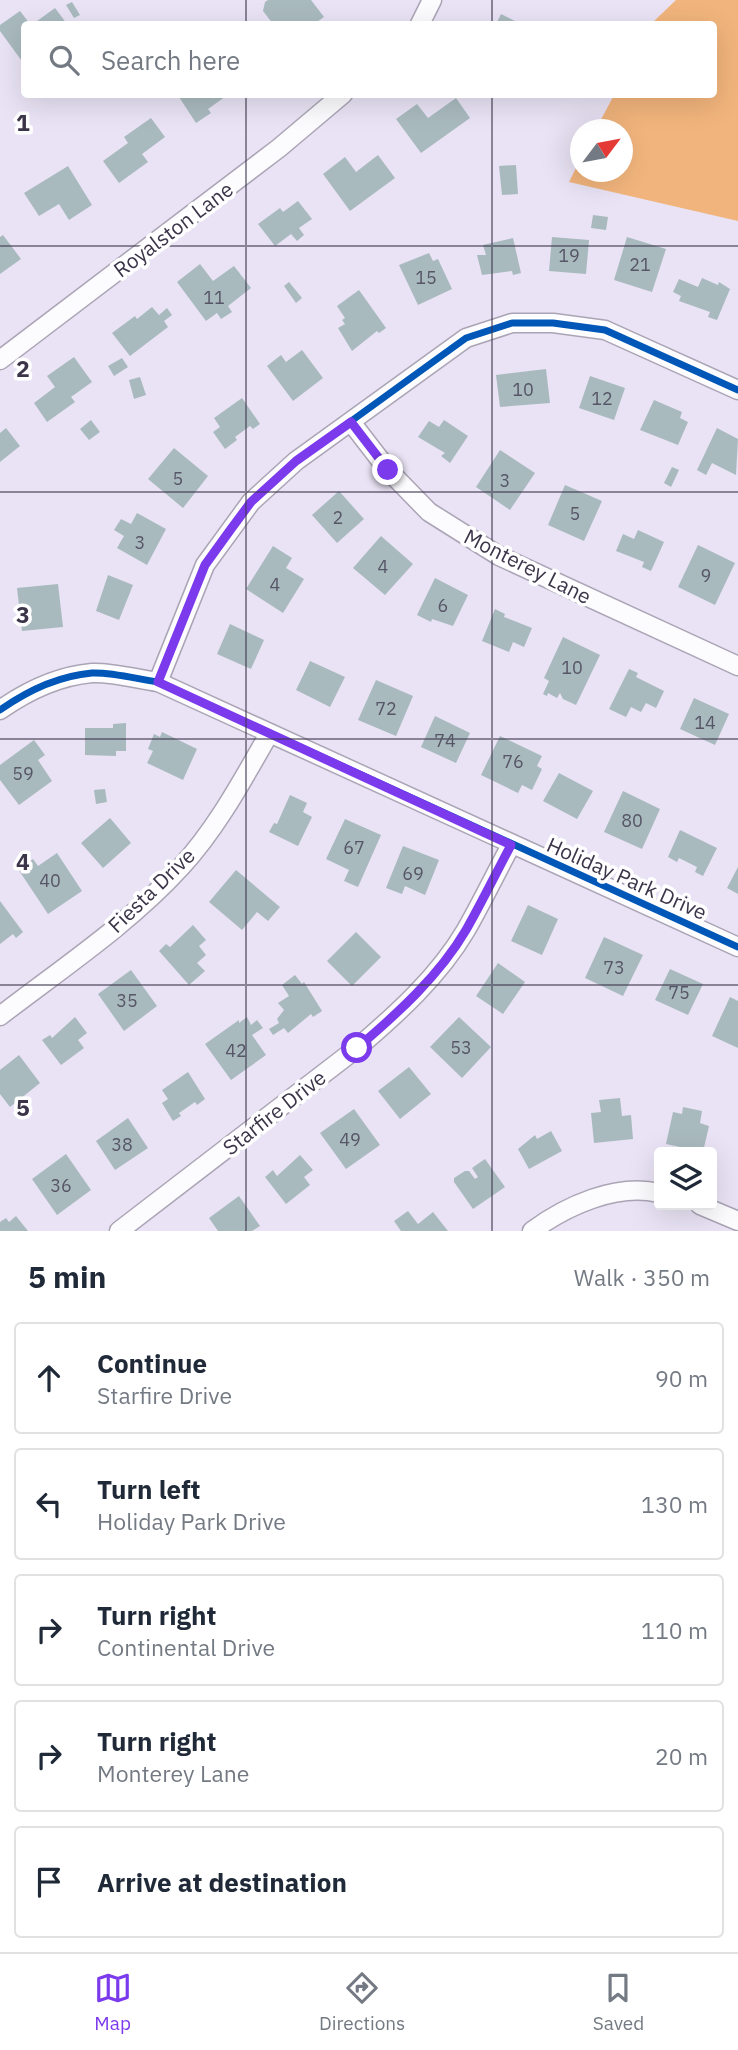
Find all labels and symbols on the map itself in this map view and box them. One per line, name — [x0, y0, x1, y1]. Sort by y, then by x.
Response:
text: 1 — [16, 107, 30, 137]
north arrow — [570, 119, 633, 182]
street label: Royalston Lane — [107, 175, 239, 283]
house number: 19 — [558, 244, 580, 267]
house number: 21 — [629, 253, 651, 276]
house number: 15 — [415, 266, 437, 289]
house number: 11 — [203, 286, 225, 309]
text: 2 — [16, 353, 30, 383]
house number: 10 — [512, 378, 534, 401]
house number: 12 — [591, 387, 613, 410]
route end — [372, 454, 403, 485]
house number: 5 — [173, 467, 183, 490]
house number: 3 — [500, 469, 510, 492]
house number: 5 — [570, 502, 580, 525]
house number: 2 — [333, 506, 343, 529]
street label: Monterey Lane — [460, 522, 596, 610]
house number: 3 — [135, 531, 145, 554]
house number: 4 — [378, 555, 389, 578]
house number: 9 — [701, 564, 711, 587]
house number: 4 — [270, 573, 281, 596]
house number: 6 — [438, 594, 448, 617]
text: 3 — [16, 599, 30, 629]
house number: 10 — [561, 656, 583, 679]
house number: 72 — [375, 697, 397, 720]
house number: 14 — [694, 711, 716, 734]
house number: 74 — [434, 729, 456, 752]
house number: 76 — [502, 750, 524, 773]
house number: 59 — [12, 762, 34, 785]
house number: 80 — [621, 809, 643, 832]
street label: Holiday Park Drive — [543, 830, 711, 926]
house number: 67 — [343, 836, 365, 859]
street label: Fiesta Drive — [101, 841, 201, 939]
text: 4 — [16, 846, 30, 876]
house number: 69 — [402, 862, 424, 885]
house number: 40 — [39, 869, 61, 892]
house number: 73 — [603, 956, 625, 979]
house number: 75 — [668, 981, 690, 1004]
house number: 35 — [116, 989, 138, 1012]
route start — [341, 1032, 372, 1063]
house number: 53 — [450, 1036, 472, 1059]
house number: 42 — [225, 1039, 247, 1062]
street label: Starfire Drive — [217, 1063, 331, 1161]
text: 5 — [16, 1092, 30, 1122]
house number: 49 — [339, 1128, 361, 1151]
house number: 38 — [111, 1133, 133, 1156]
house number: 36 — [50, 1174, 72, 1197]

